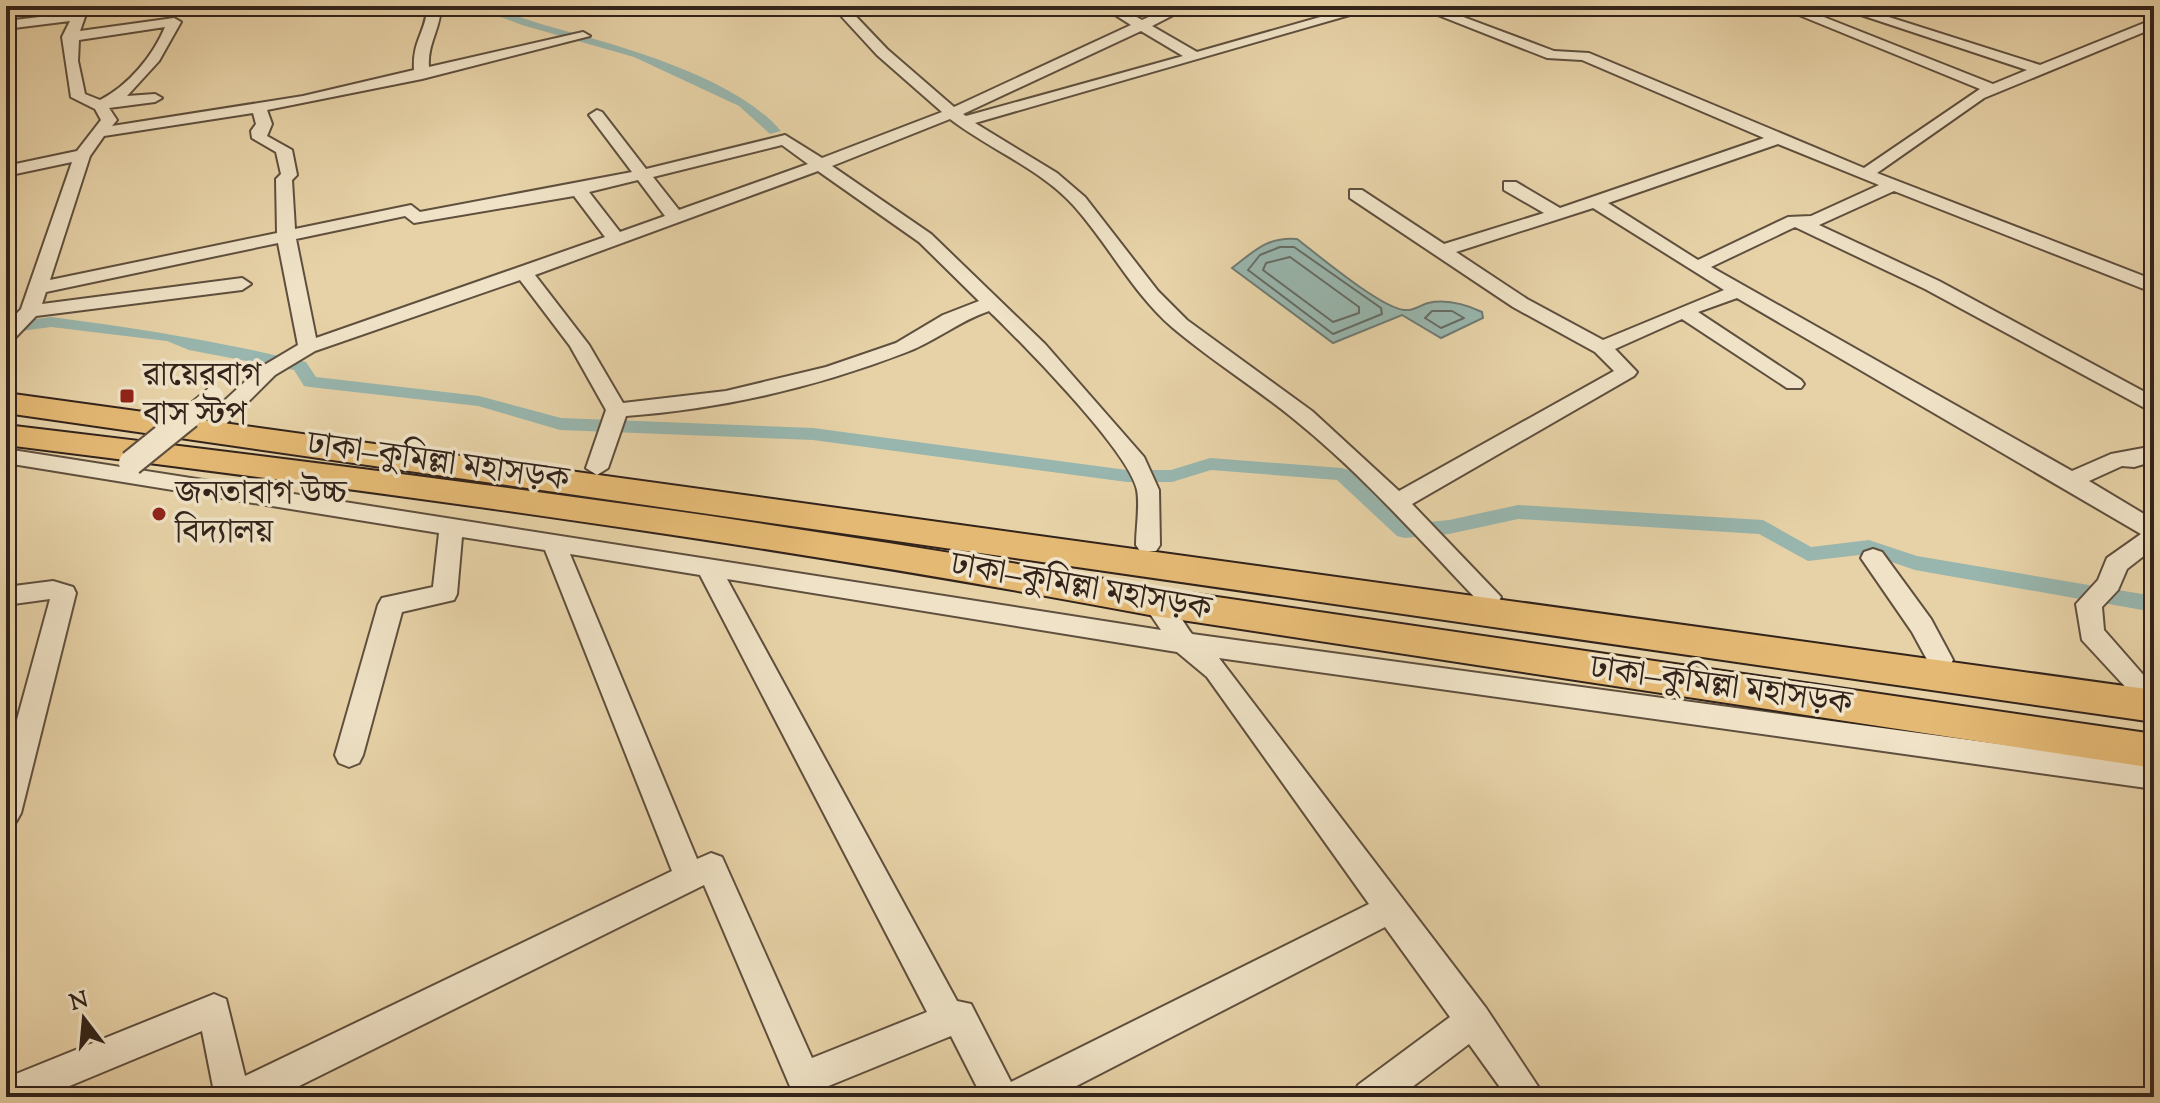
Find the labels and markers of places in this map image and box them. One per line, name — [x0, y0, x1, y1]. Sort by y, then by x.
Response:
place label: রায়েরবাগ বাস স্টপ — [142, 352, 263, 440]
marker: রায়েরবাগ বাস স্টপ — [118, 387, 136, 405]
place label: জনতাবাগ উচ্চ বিদ্যালয় — [174, 470, 348, 558]
marker: জনতাবাগ উচ্চ বিদ্যালয় — [150, 505, 168, 523]

